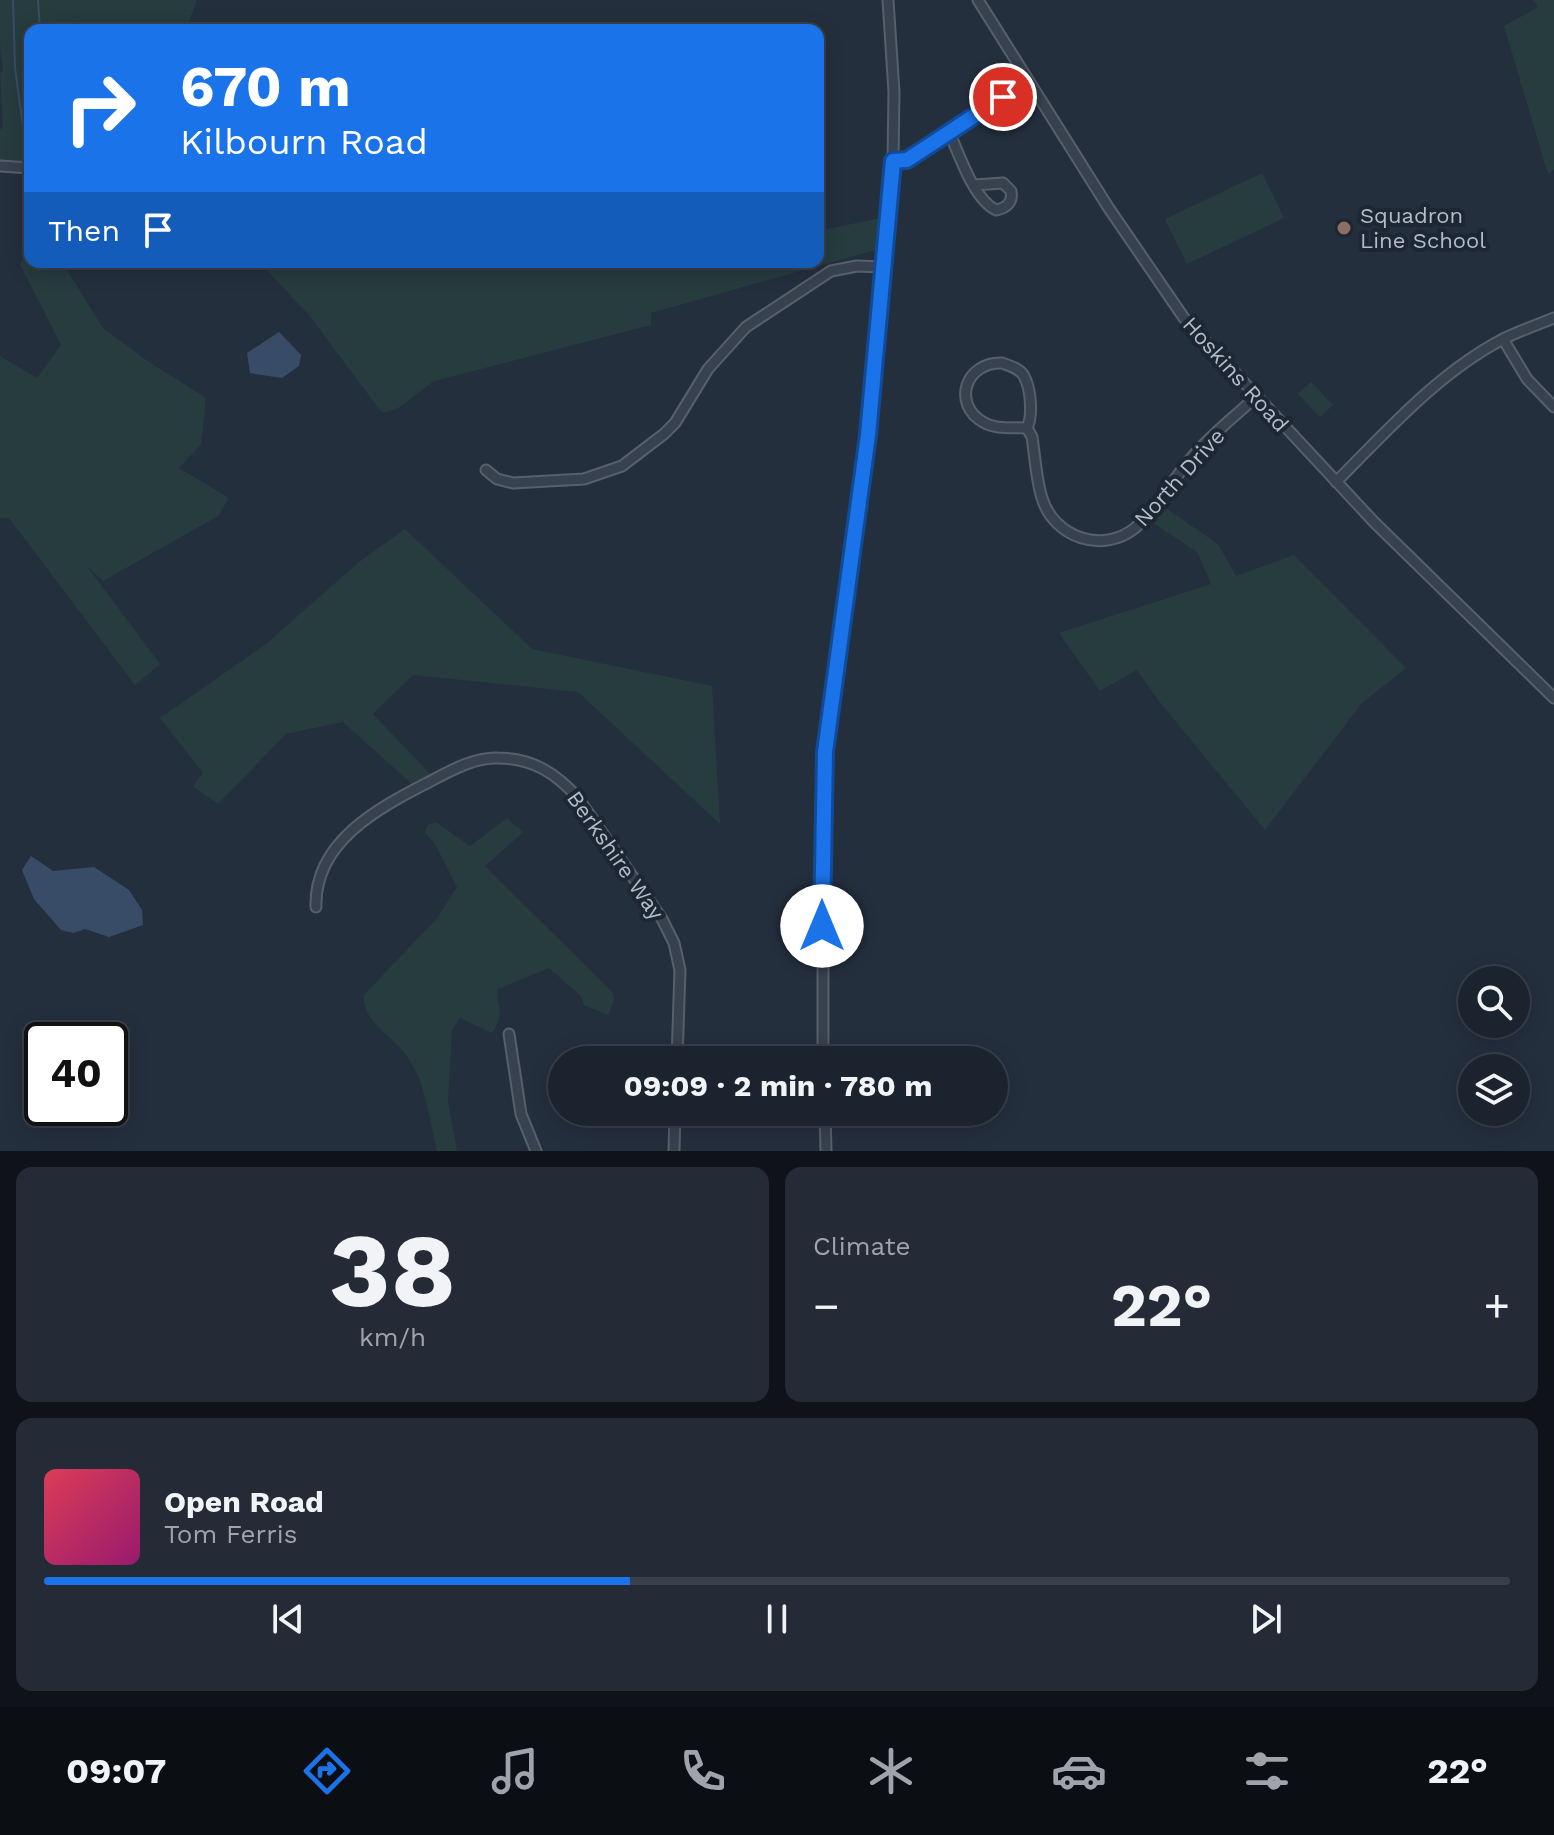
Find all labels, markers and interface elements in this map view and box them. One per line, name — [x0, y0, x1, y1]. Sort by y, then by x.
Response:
text: 670 m — [180, 54, 351, 120]
icon: right — [48, 56, 152, 160]
pin — [969, 63, 1037, 131]
icon: arrive — [981, 75, 1025, 119]
text: Kilbourn Road — [180, 121, 428, 163]
place label: Squadron Line School — [1360, 203, 1486, 253]
icon: arrive — [136, 208, 180, 252]
text: Then — [48, 213, 120, 248]
marker: Squadron Line School — [1335, 219, 1353, 237]
street label: Hoskins Road — [1178, 312, 1294, 437]
street label: North Drive — [1129, 423, 1230, 531]
street label: Berkshire Way — [562, 786, 670, 925]
position arrow — [780, 884, 864, 968]
map controls — [1458, 966, 1530, 1126]
button: search — [1458, 966, 1530, 1038]
speed limit sign: 40 — [24, 1022, 128, 1126]
button: layers — [1458, 1054, 1530, 1126]
text: 09:09 · 2 min · 780 m — [623, 1068, 933, 1103]
text: 38 — [329, 1209, 456, 1331]
text: Climate — [813, 1231, 911, 1261]
text: 22° — [1111, 1270, 1212, 1341]
text: − — [813, 1280, 840, 1332]
text: + — [1483, 1280, 1510, 1332]
text: km/h — [359, 1322, 426, 1352]
text: Open Road — [164, 1484, 324, 1519]
text: Tom Ferris — [164, 1519, 297, 1549]
icon: previous — [266, 1597, 310, 1641]
icon: pause — [755, 1597, 799, 1641]
icon: next — [1244, 1597, 1288, 1641]
icon: directions — [299, 1743, 355, 1799]
icon: music — [487, 1743, 543, 1799]
icon: phone — [675, 1743, 731, 1799]
icon: climate — [863, 1743, 919, 1799]
icon: car — [1051, 1743, 1107, 1799]
icon: filters — [1239, 1743, 1295, 1799]
text: 09:07 — [66, 1750, 166, 1792]
text: 22° — [1427, 1750, 1488, 1792]

